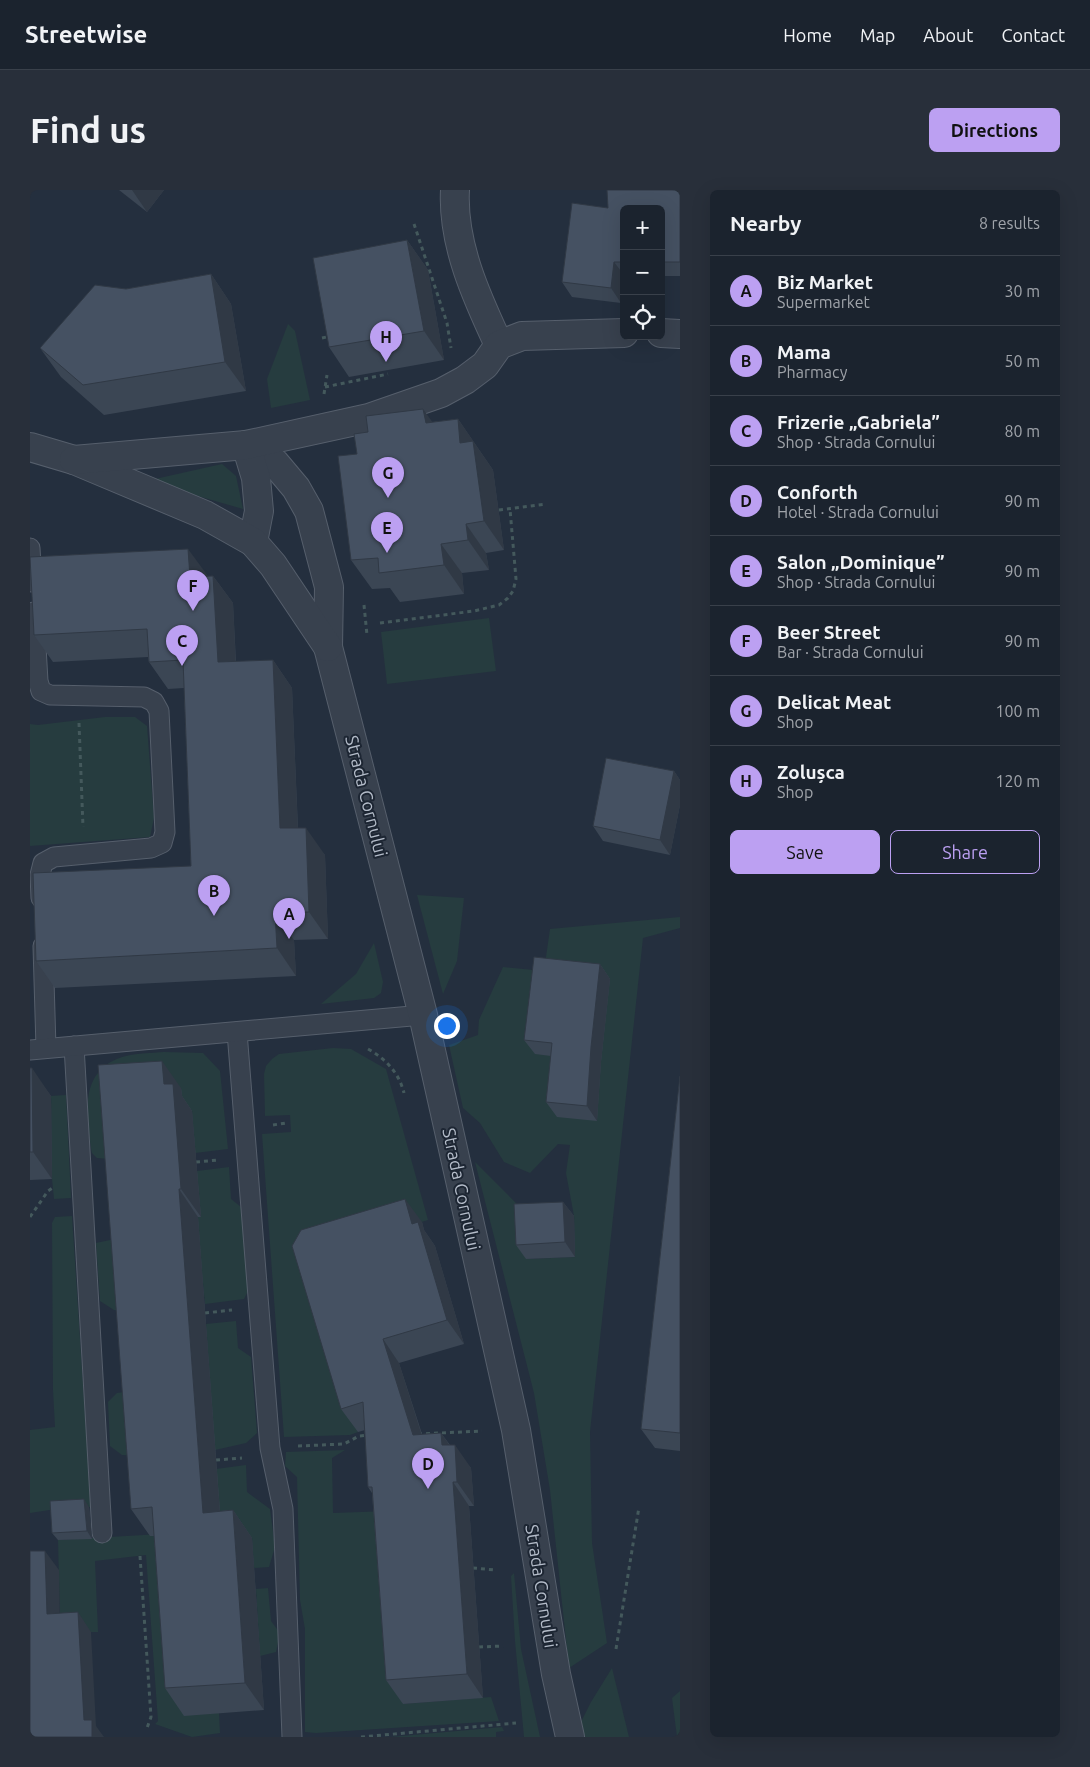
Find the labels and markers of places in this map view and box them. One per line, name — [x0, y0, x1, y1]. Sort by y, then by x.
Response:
pin: H — [370, 321, 402, 362]
pin: G — [372, 457, 404, 498]
pin: E — [371, 512, 403, 553]
pin: F — [177, 570, 209, 611]
pin: C — [166, 625, 198, 666]
pin: B — [198, 875, 230, 916]
pin: A — [273, 898, 305, 939]
pin: D — [412, 1448, 444, 1489]

